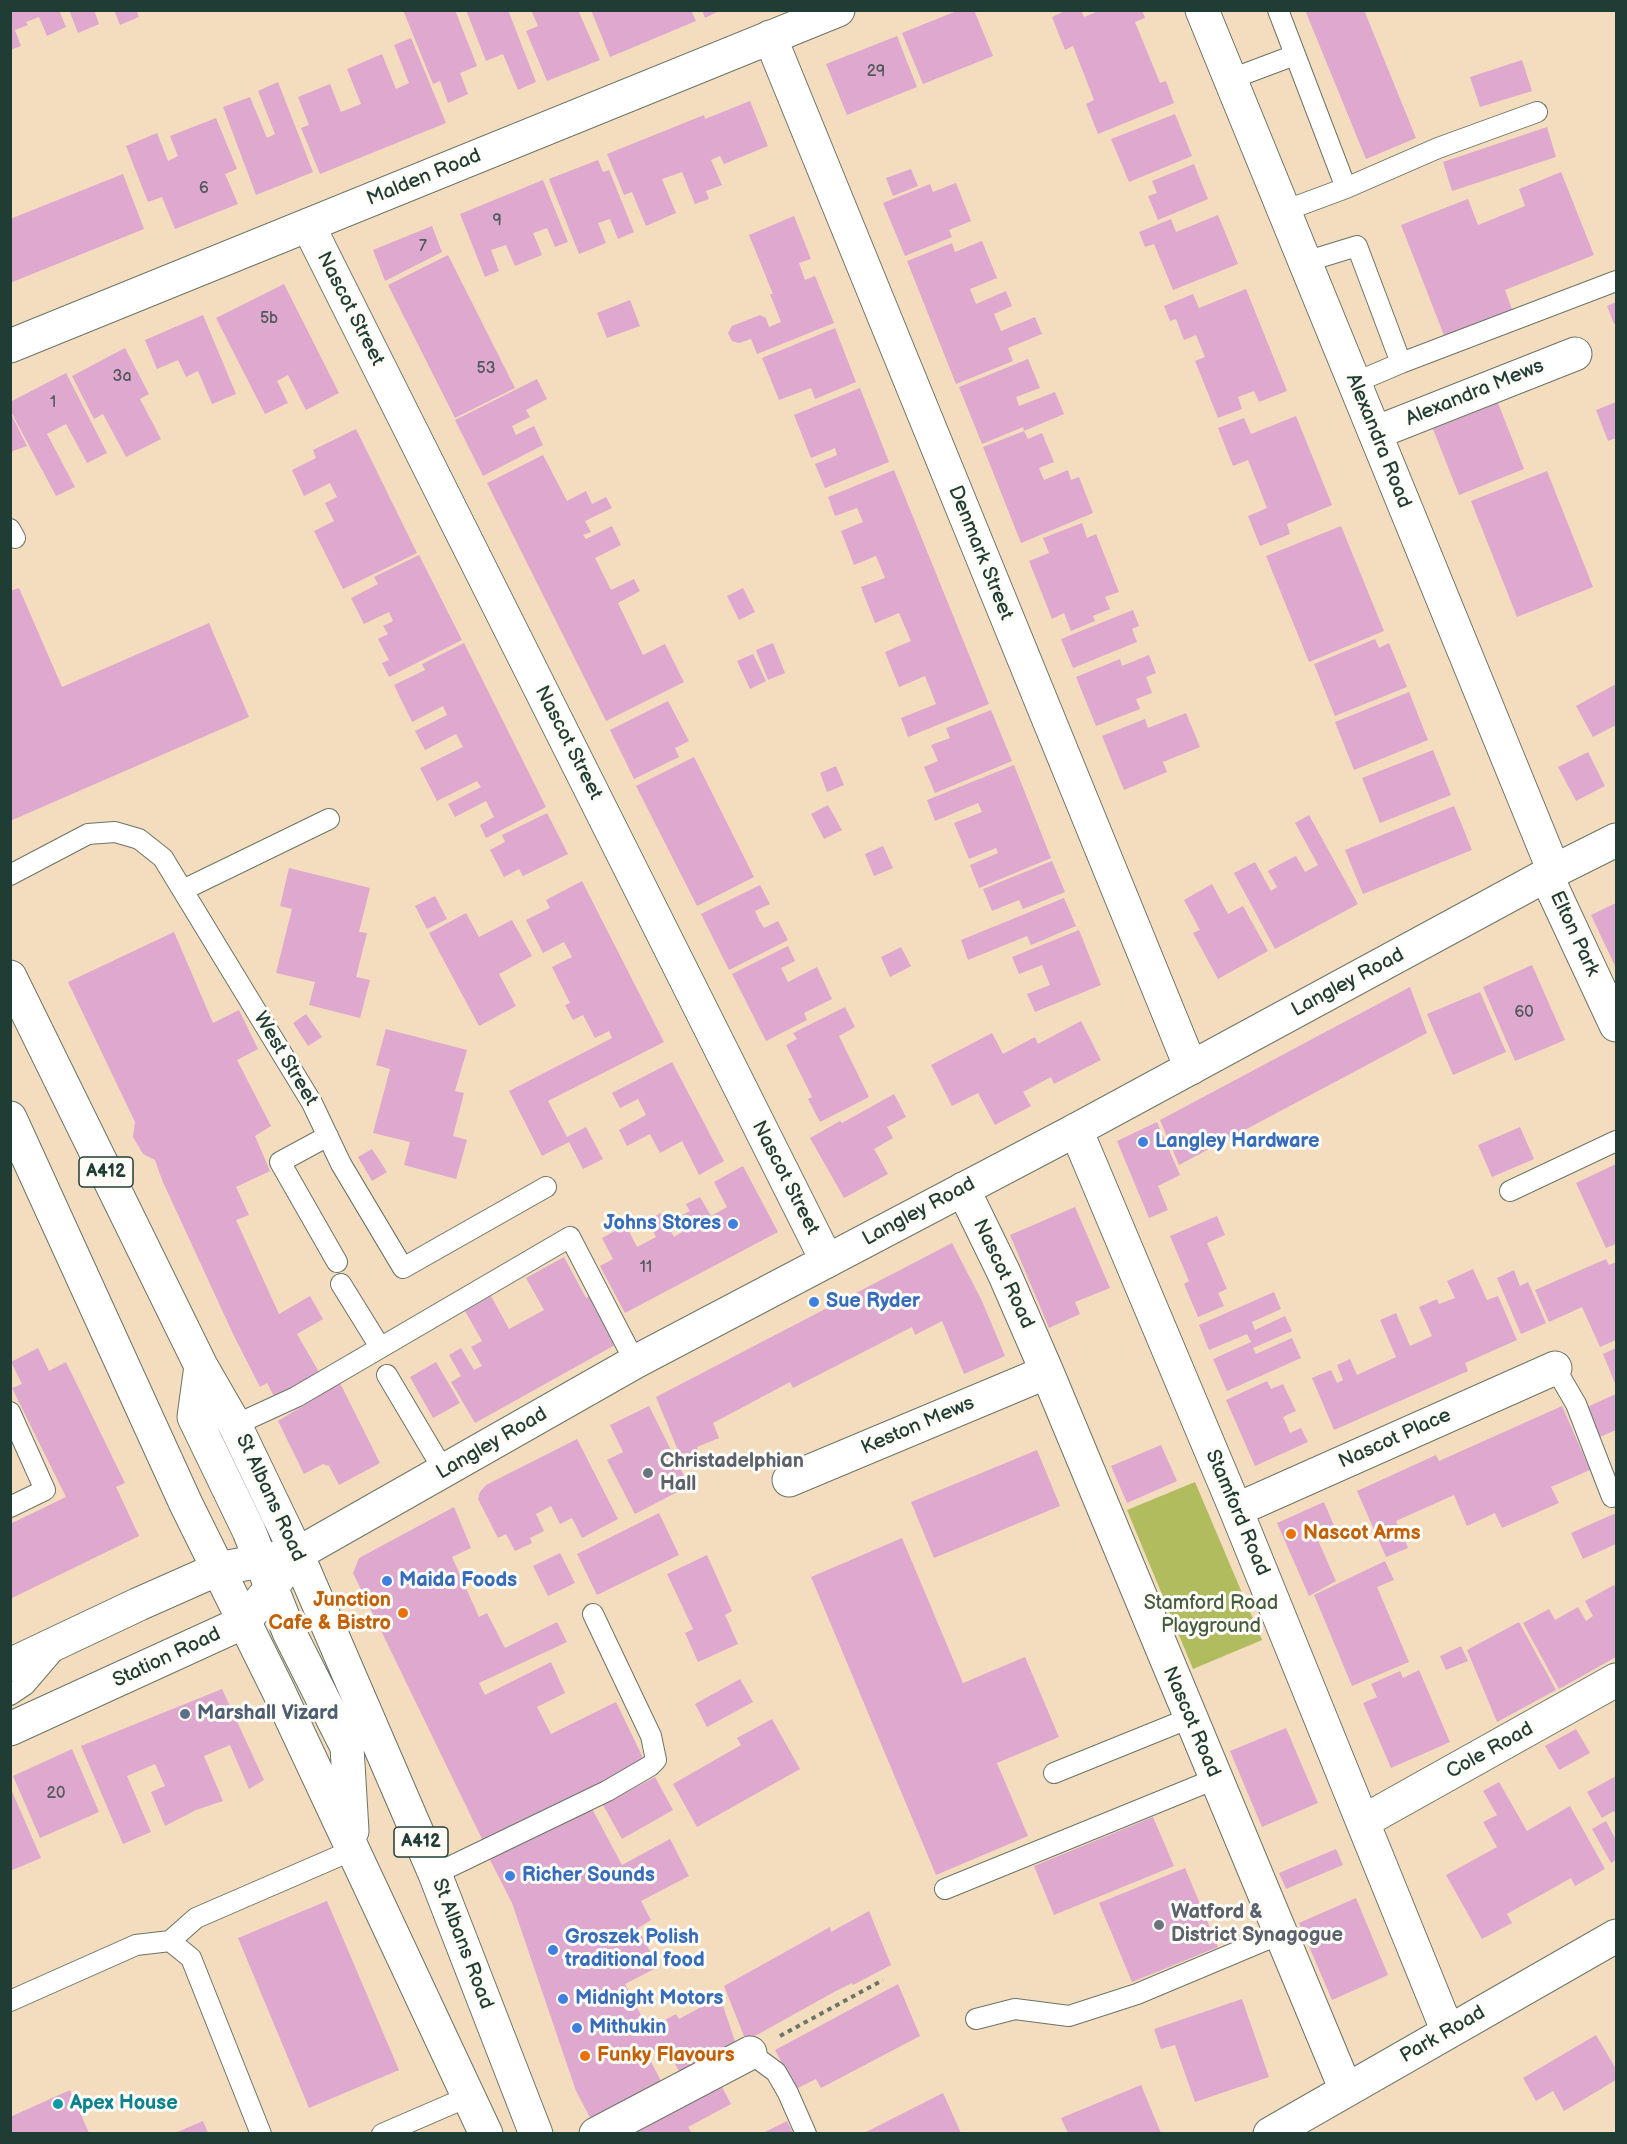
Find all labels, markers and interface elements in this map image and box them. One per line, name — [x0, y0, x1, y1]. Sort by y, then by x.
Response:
house number: 29 — [867, 62, 885, 82]
street label: Malden Road — [363, 144, 485, 212]
house number: 6 — [199, 179, 209, 199]
house number: 9 — [492, 211, 502, 231]
house number: 7 — [419, 237, 427, 257]
street label: Nascot Street — [311, 248, 389, 370]
house number: 5b — [260, 309, 278, 329]
street label: Alexandra Mews — [1402, 354, 1548, 432]
house number: 53 — [476, 359, 496, 379]
house number: 3a — [113, 367, 131, 387]
street label: Alexandra Road — [1340, 370, 1416, 512]
house number: 1 — [50, 393, 56, 413]
street label: Denmark Street — [942, 482, 1018, 624]
street label: Nascot Street — [529, 682, 607, 804]
street label: Elton Park — [1544, 888, 1604, 980]
street label: Langley Road — [1288, 943, 1408, 1023]
house number: 60 — [1514, 1003, 1534, 1023]
street label: West Street — [248, 1008, 322, 1110]
street label: Nascot Street — [746, 1117, 824, 1239]
place label: Langley Hardware — [1155, 1130, 1319, 1154]
marker: Langley Hardware — [1136, 1135, 1150, 1149]
road number: A412 — [79, 1157, 133, 1187]
street label: Langley Road — [859, 1172, 979, 1252]
place label: Johns Stores — [604, 1212, 721, 1236]
street label: Nascot Road — [967, 1215, 1039, 1333]
marker: Johns Stores — [726, 1217, 740, 1231]
house number: 11 — [640, 1258, 652, 1278]
place label: Sue Ryder — [826, 1290, 920, 1314]
marker: Sue Ryder — [807, 1295, 821, 1309]
street label: Keston Mews — [858, 1391, 978, 1461]
street label: Langley Road — [432, 1403, 552, 1485]
street label: Nascot Place — [1335, 1404, 1455, 1474]
street label: St Albans Road — [230, 1430, 310, 1566]
street label: Stamford Road — [1200, 1446, 1274, 1580]
place label: Christadelphian Hall — [660, 1450, 804, 1497]
marker: Christadelphian Hall — [641, 1466, 655, 1480]
place label: Nascot Arms — [1303, 1522, 1421, 1546]
marker: Nascot Arms — [1284, 1527, 1298, 1541]
place label: Maida Foods — [399, 1569, 517, 1593]
marker: Maida Foods — [380, 1574, 394, 1588]
place label: Junction Cafe & Bistro — [268, 1589, 391, 1636]
park label: Stamford Road Playground — [1144, 1592, 1278, 1639]
marker: Junction Cafe & Bistro — [396, 1606, 410, 1620]
street label: Station Road — [109, 1623, 225, 1693]
street label: Nascot Road — [1157, 1663, 1225, 1781]
place label: Marshall Vizard — [197, 1702, 338, 1726]
marker: Marshall Vizard — [178, 1707, 192, 1721]
street label: Cole Road — [1442, 1717, 1538, 1785]
house number: 20 — [47, 1784, 65, 1804]
road number: A412 — [394, 1827, 448, 1857]
place label: Richer Sounds — [522, 1864, 655, 1888]
marker: Richer Sounds — [503, 1869, 517, 1883]
street label: St Albans Road — [426, 1875, 498, 2013]
place label: Watford & District Synagogue — [1171, 1901, 1343, 1948]
marker: Watford & District Synagogue — [1152, 1918, 1166, 1932]
place label: Groszek Polish traditional food — [565, 1926, 705, 1973]
marker: Groszek Polish traditional food — [546, 1943, 560, 1957]
place label: Midnight Motors — [575, 1987, 723, 2011]
marker: Midnight Motors — [556, 1992, 570, 2006]
street label: Park Road — [1396, 2001, 1490, 2069]
place label: Mithukin — [589, 2016, 666, 2040]
marker: Mithukin — [570, 2021, 584, 2035]
place label: Funky Flavours — [597, 2044, 735, 2068]
marker: Funky Flavours — [578, 2049, 592, 2063]
place label: Apex House — [70, 2092, 178, 2116]
marker: Apex House — [51, 2097, 65, 2111]

